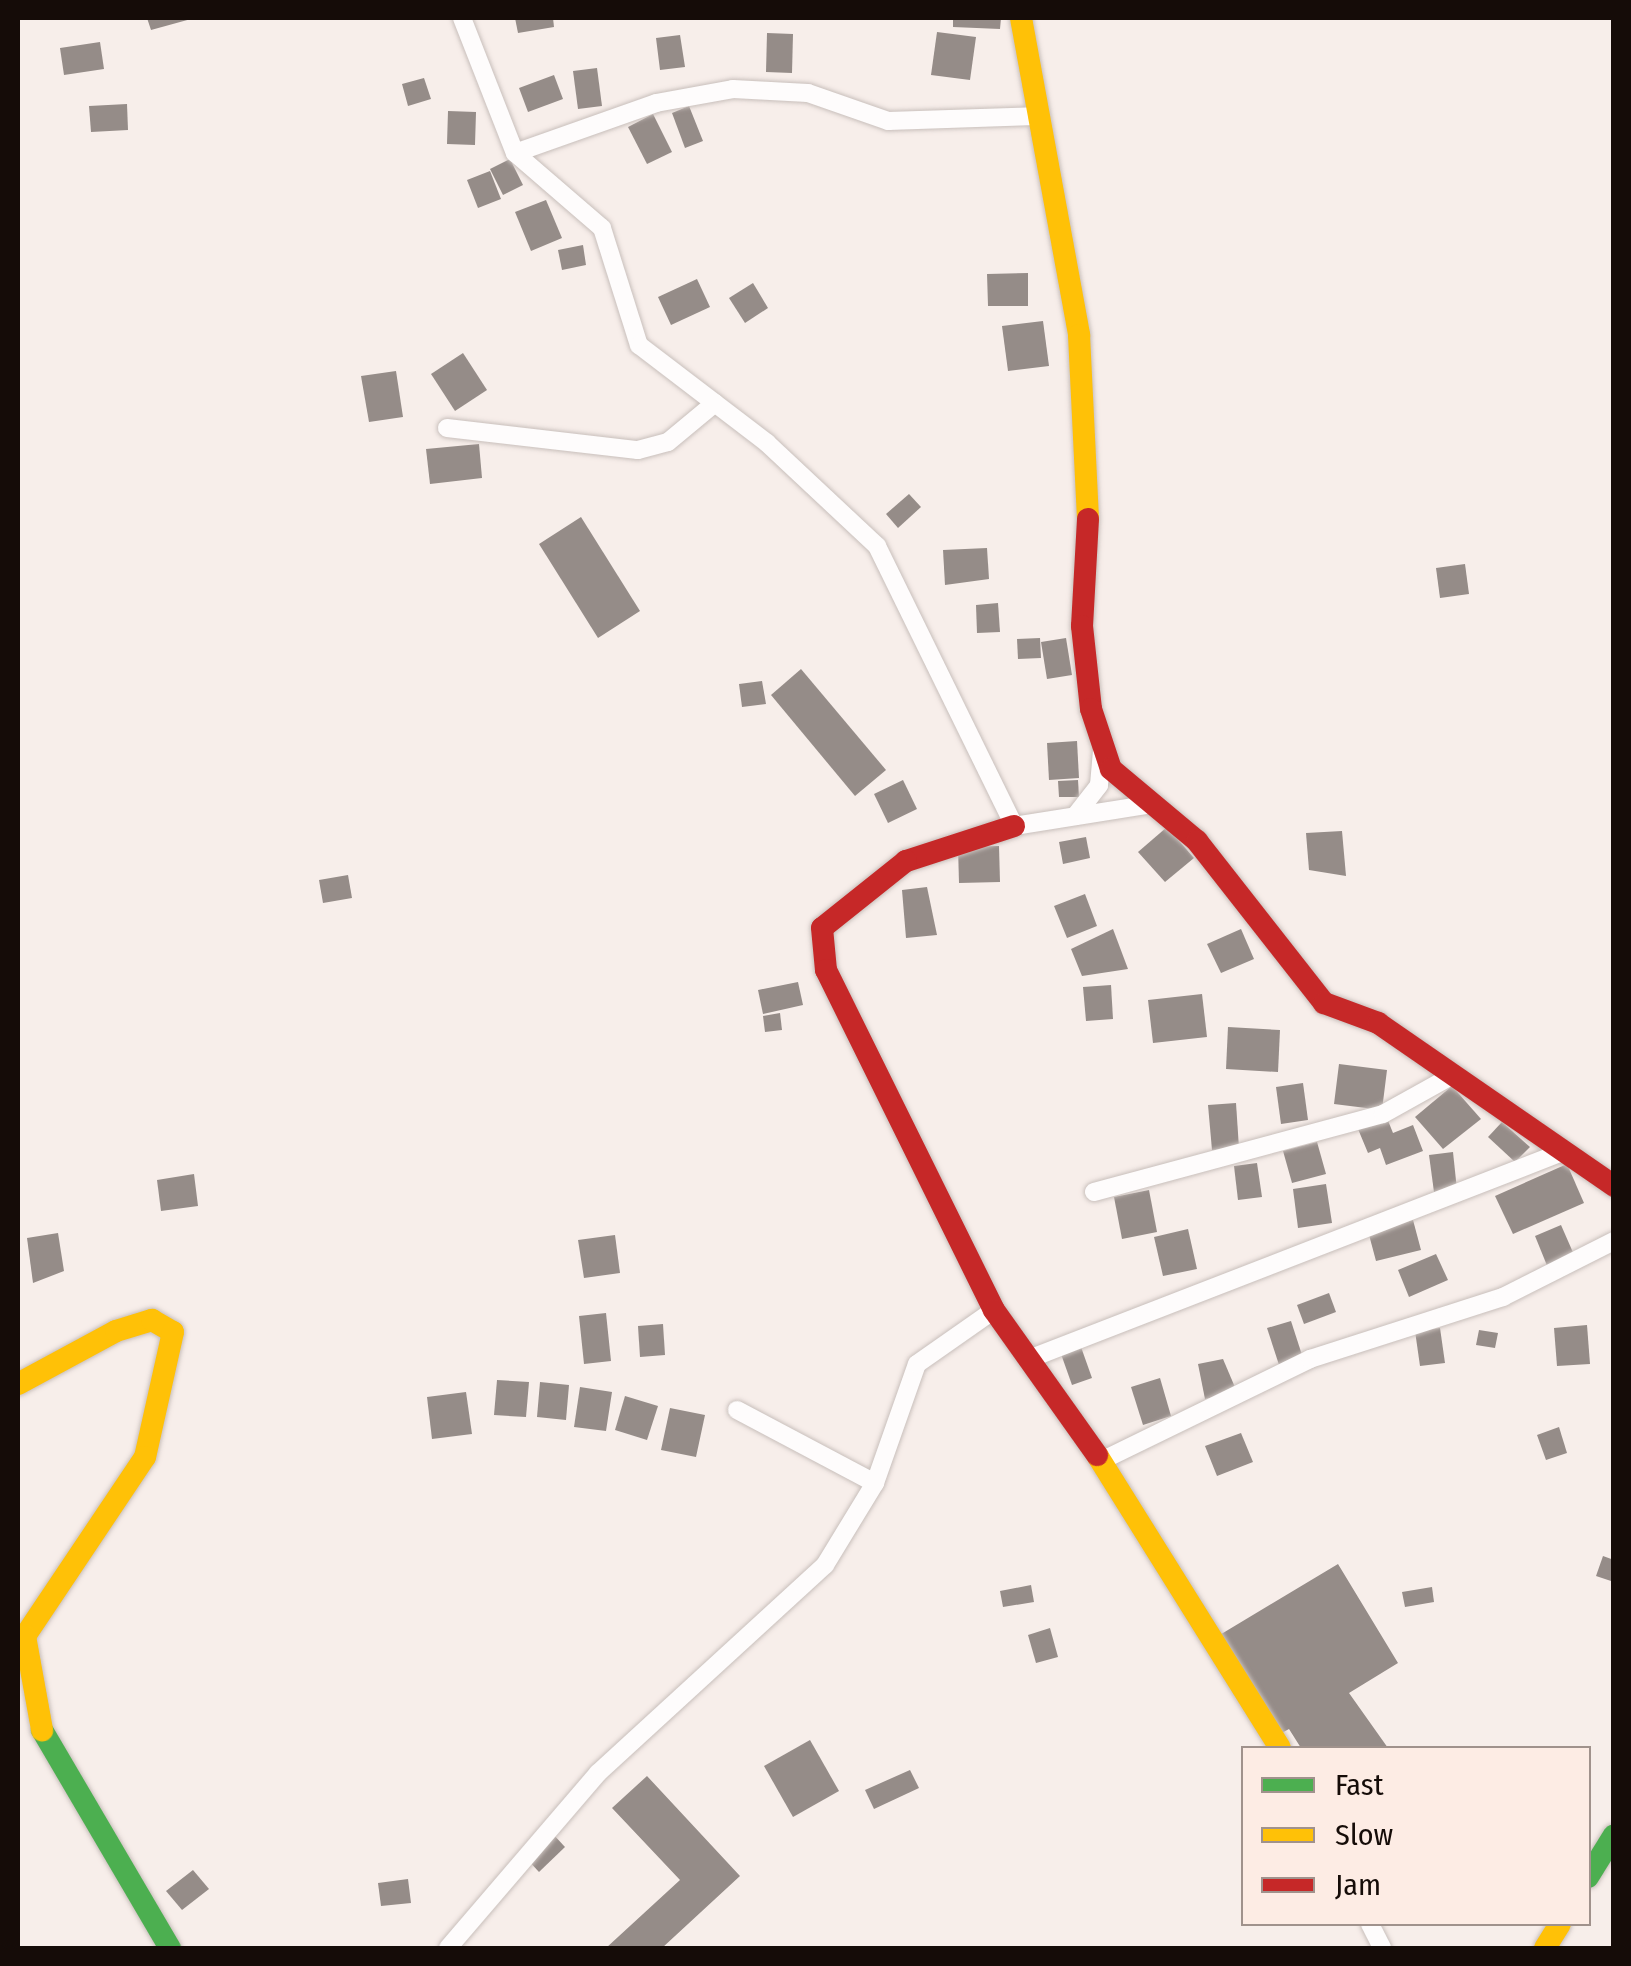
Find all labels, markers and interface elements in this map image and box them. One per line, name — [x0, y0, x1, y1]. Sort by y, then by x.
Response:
legend — [1241, 1746, 1591, 1926]
text: Fast — [1335, 1767, 1383, 1803]
text: Slow — [1335, 1817, 1393, 1853]
text: Jam — [1335, 1867, 1381, 1903]

